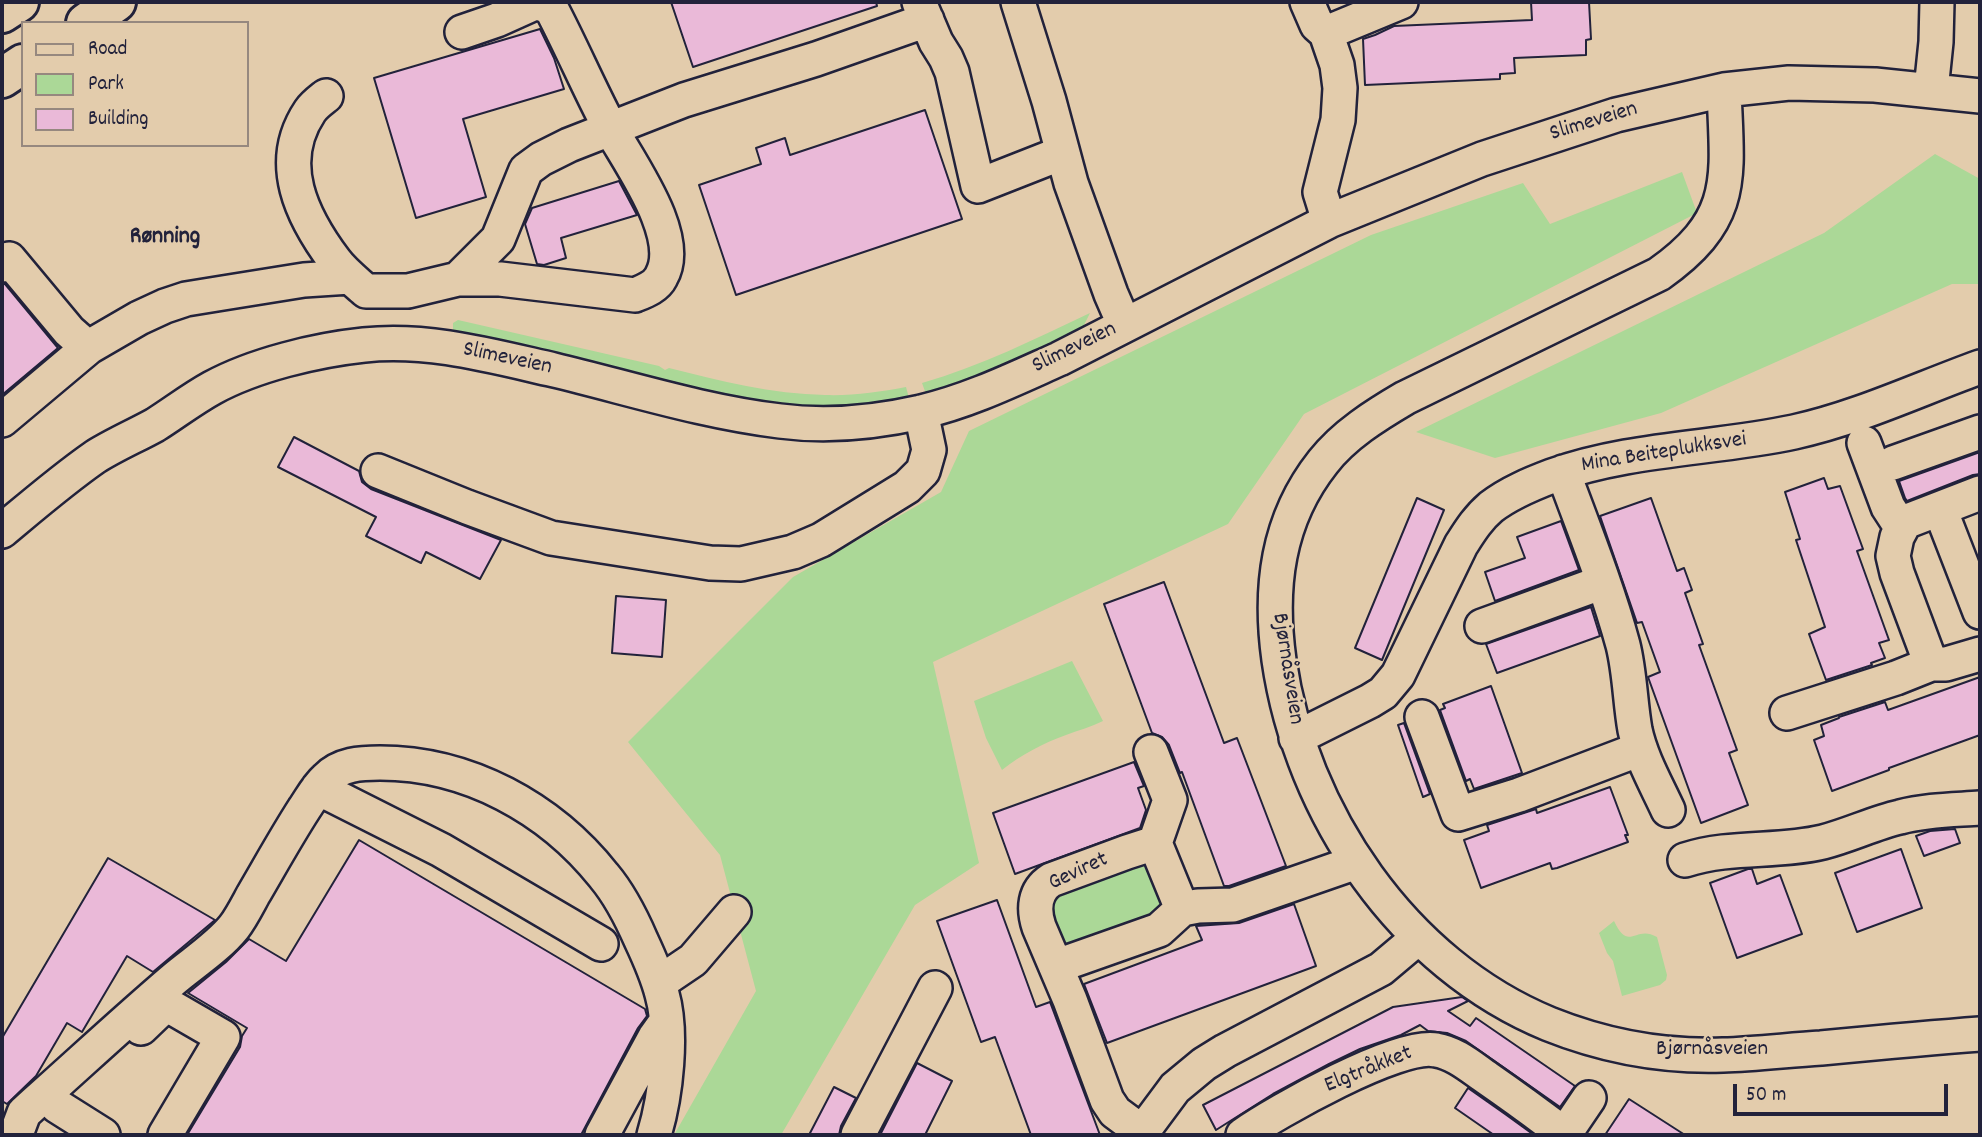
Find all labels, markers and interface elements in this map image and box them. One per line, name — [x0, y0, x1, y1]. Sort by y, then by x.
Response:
legend — [21, 21, 248, 147]
text: Road — [88, 35, 127, 65]
text: Park — [88, 70, 124, 100]
street label: Slimeveien — [1547, 97, 1641, 149]
text: Building — [88, 105, 148, 135]
district label: Rønning — [130, 225, 200, 253]
street label: Slimeveien — [1028, 317, 1122, 381]
street label: Slimeveien — [460, 337, 554, 383]
street label: Mina Beiteplukksvei — [1580, 427, 1748, 481]
street label: Bjørnåsveien — [1264, 611, 1308, 727]
street label: Geviret — [1045, 847, 1113, 899]
street label: Bjørnåsveien — [1656, 1037, 1768, 1065]
street label: Elgtråkket — [1321, 1041, 1417, 1101]
scale bar — [1737, 1070, 1952, 1114]
text: 50 m — [1746, 1081, 1786, 1111]

